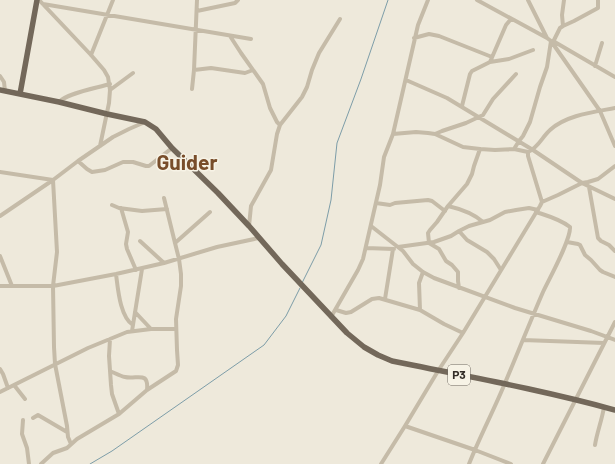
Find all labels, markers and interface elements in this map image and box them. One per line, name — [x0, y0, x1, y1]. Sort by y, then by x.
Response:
district label: Guider — [156, 149, 218, 174]
road number: P3 — [448, 365, 470, 385]

